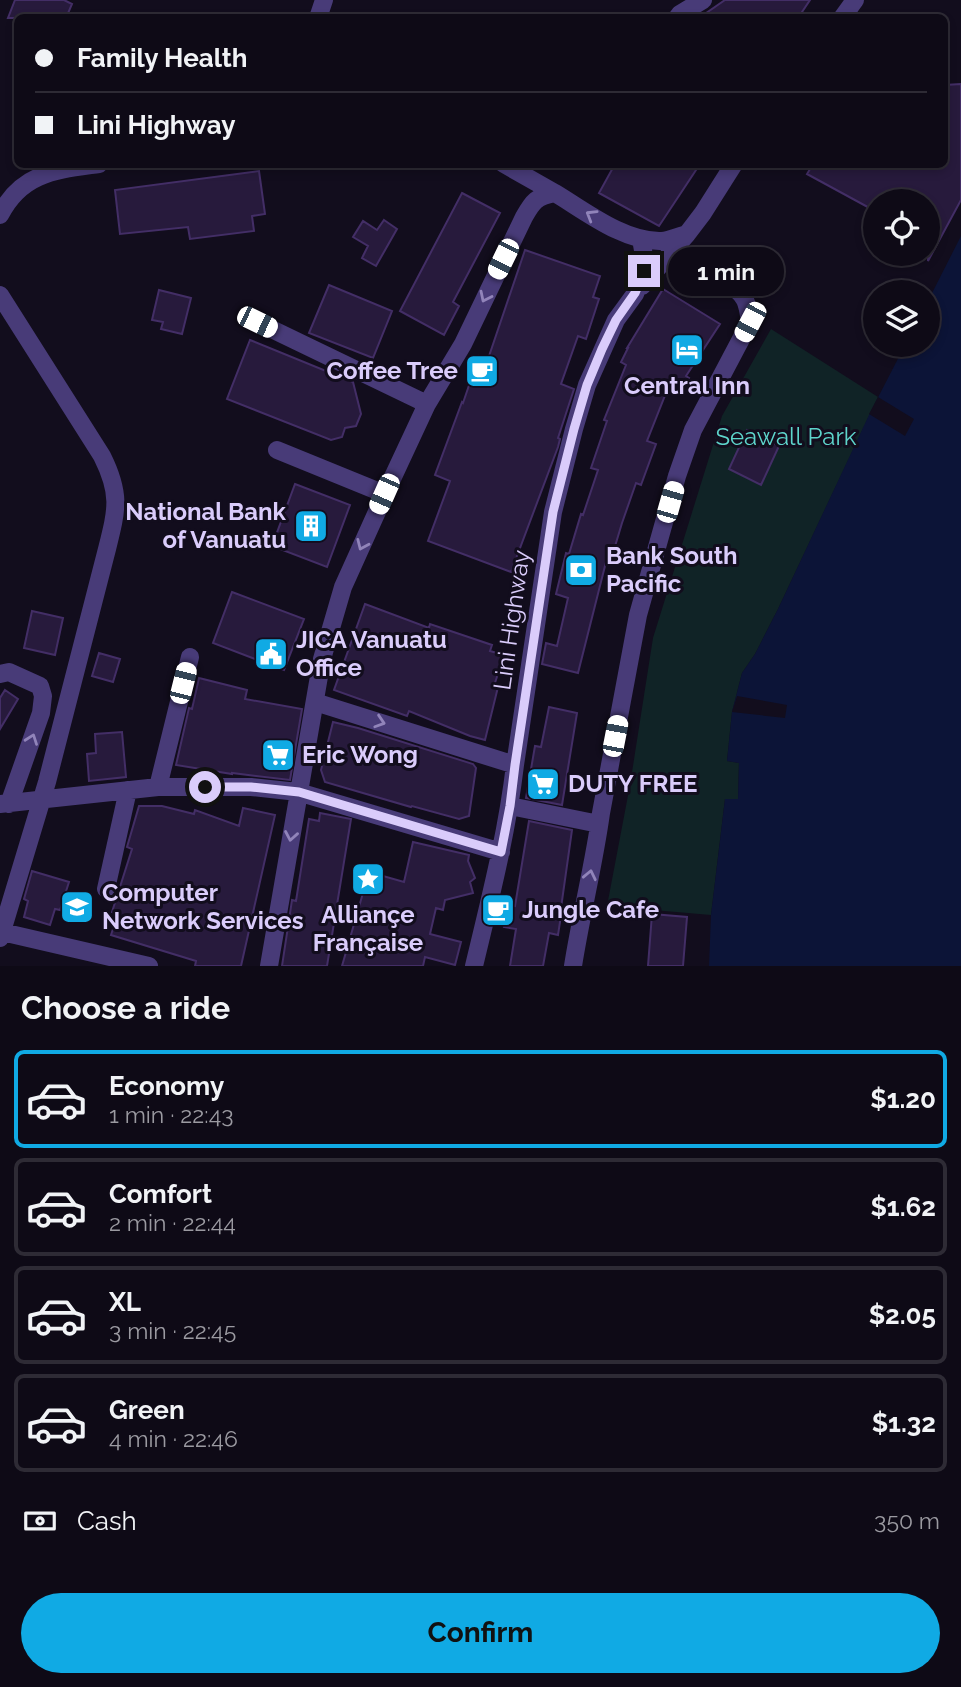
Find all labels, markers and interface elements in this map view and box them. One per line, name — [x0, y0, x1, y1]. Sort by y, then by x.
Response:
text: Family Health — [77, 43, 247, 73]
text: Lini Highway — [77, 110, 236, 140]
map controls — [863, 189, 940, 357]
button: locate — [863, 189, 940, 266]
one-way arrow — [586, 210, 599, 223]
car — [485, 236, 522, 282]
callout: 1 min — [668, 246, 784, 296]
route end — [628, 255, 660, 287]
text: 1 min — [697, 258, 755, 285]
button: layers — [863, 280, 940, 357]
one-way arrow — [480, 290, 494, 303]
car — [731, 299, 770, 345]
car — [234, 303, 281, 341]
hotel icon: Central Inn — [668, 331, 706, 369]
cafe icon: Coffee Tree — [463, 352, 501, 390]
place label: Coffee Tree — [327, 356, 458, 385]
place label: Central Inn — [624, 371, 750, 400]
park label: Seawall Park — [715, 422, 857, 451]
car — [366, 471, 403, 517]
car — [655, 479, 686, 525]
place label: National Bank of Vanuatu — [125, 497, 287, 554]
building icon: National Bank of Vanuatu — [292, 507, 330, 545]
one-way arrow — [356, 537, 370, 550]
place label: Bank South Pacific — [606, 541, 738, 598]
street label: Lini Highway — [487, 548, 536, 692]
bank icon: Bank South Pacific — [562, 551, 600, 589]
place label: JICA Vanuatu Office — [296, 625, 447, 682]
public building icon: JICA Vanuatu Office — [252, 635, 290, 673]
car — [168, 660, 199, 706]
car — [601, 713, 630, 759]
one-way arrow — [374, 714, 386, 729]
one-way arrow — [24, 734, 38, 746]
supermarket icon: Eric Wong — [259, 736, 297, 774]
place label: Eric Wong — [302, 740, 418, 769]
supermarket icon: DUTY FREE — [524, 765, 562, 803]
place label: DUTY FREE — [568, 769, 697, 798]
route start — [189, 771, 221, 803]
one-way arrow — [284, 830, 299, 842]
place icon: Alliançe Française — [349, 860, 387, 898]
one-way arrow — [582, 869, 597, 881]
place label: Computer Network Services — [102, 878, 304, 935]
school or university icon: Computer Network Services — [58, 888, 96, 926]
cafe icon: Jungle Cafe — [479, 891, 517, 929]
place label: Jungle Cafe — [522, 895, 659, 924]
place label: Alliançe Française — [313, 900, 423, 957]
text: Choose a ride — [21, 989, 230, 1026]
icon: car — [25, 1068, 88, 1131]
text: Economy — [109, 1071, 224, 1101]
text: $1.20 — [870, 1084, 936, 1114]
text: 1 min · 22:43 — [109, 1101, 233, 1128]
icon: car — [25, 1176, 88, 1239]
text: Comfort — [109, 1179, 212, 1209]
text: $1.62 — [870, 1192, 936, 1222]
text: 2 min · 22:44 — [109, 1209, 236, 1236]
icon: car — [25, 1284, 88, 1347]
text: XL — [109, 1287, 141, 1317]
text: $2.05 — [869, 1300, 936, 1330]
text: 3 min · 22:45 — [109, 1317, 236, 1344]
icon: car — [25, 1392, 88, 1455]
text: Green — [109, 1395, 185, 1425]
text: $1.32 — [872, 1408, 936, 1438]
text: 4 min · 22:46 — [109, 1425, 238, 1452]
icon: cash — [21, 1502, 59, 1540]
text: Cash — [77, 1506, 137, 1536]
text: 350 m — [874, 1507, 940, 1534]
button: Confirm — [21, 1593, 940, 1673]

